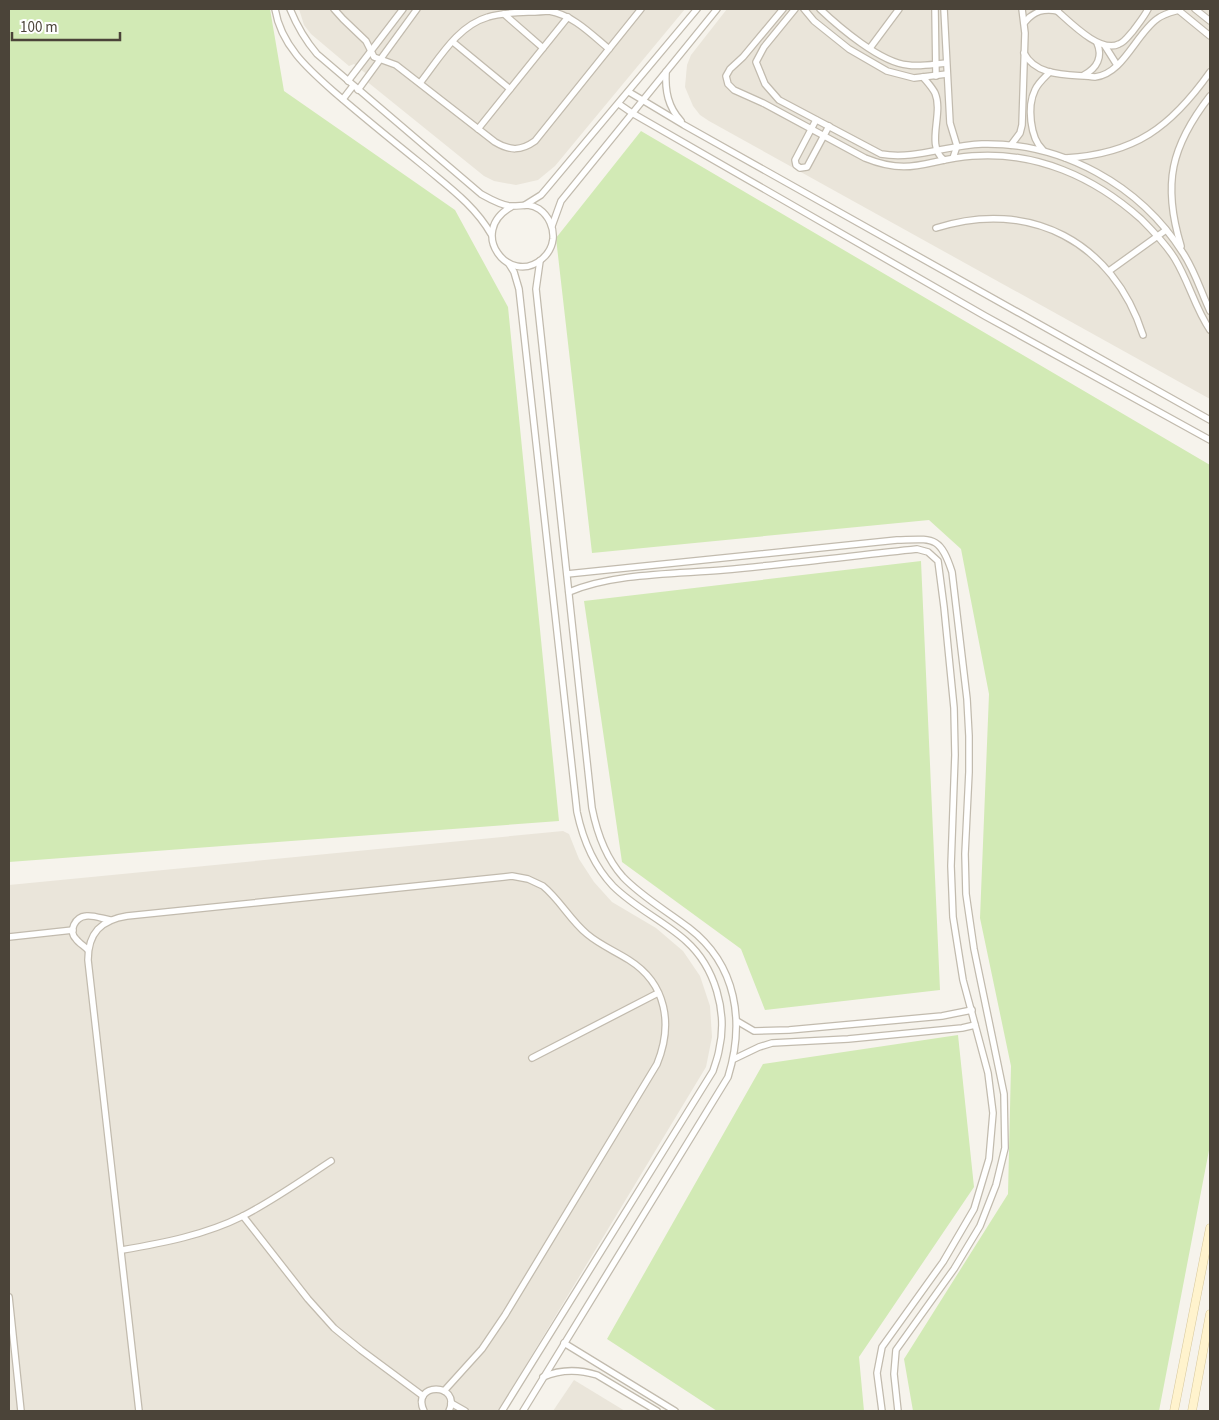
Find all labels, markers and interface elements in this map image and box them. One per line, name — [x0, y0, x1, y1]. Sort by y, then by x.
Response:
scale bar — [12, 10, 120, 42]
text: 100 m — [20, 17, 58, 38]

